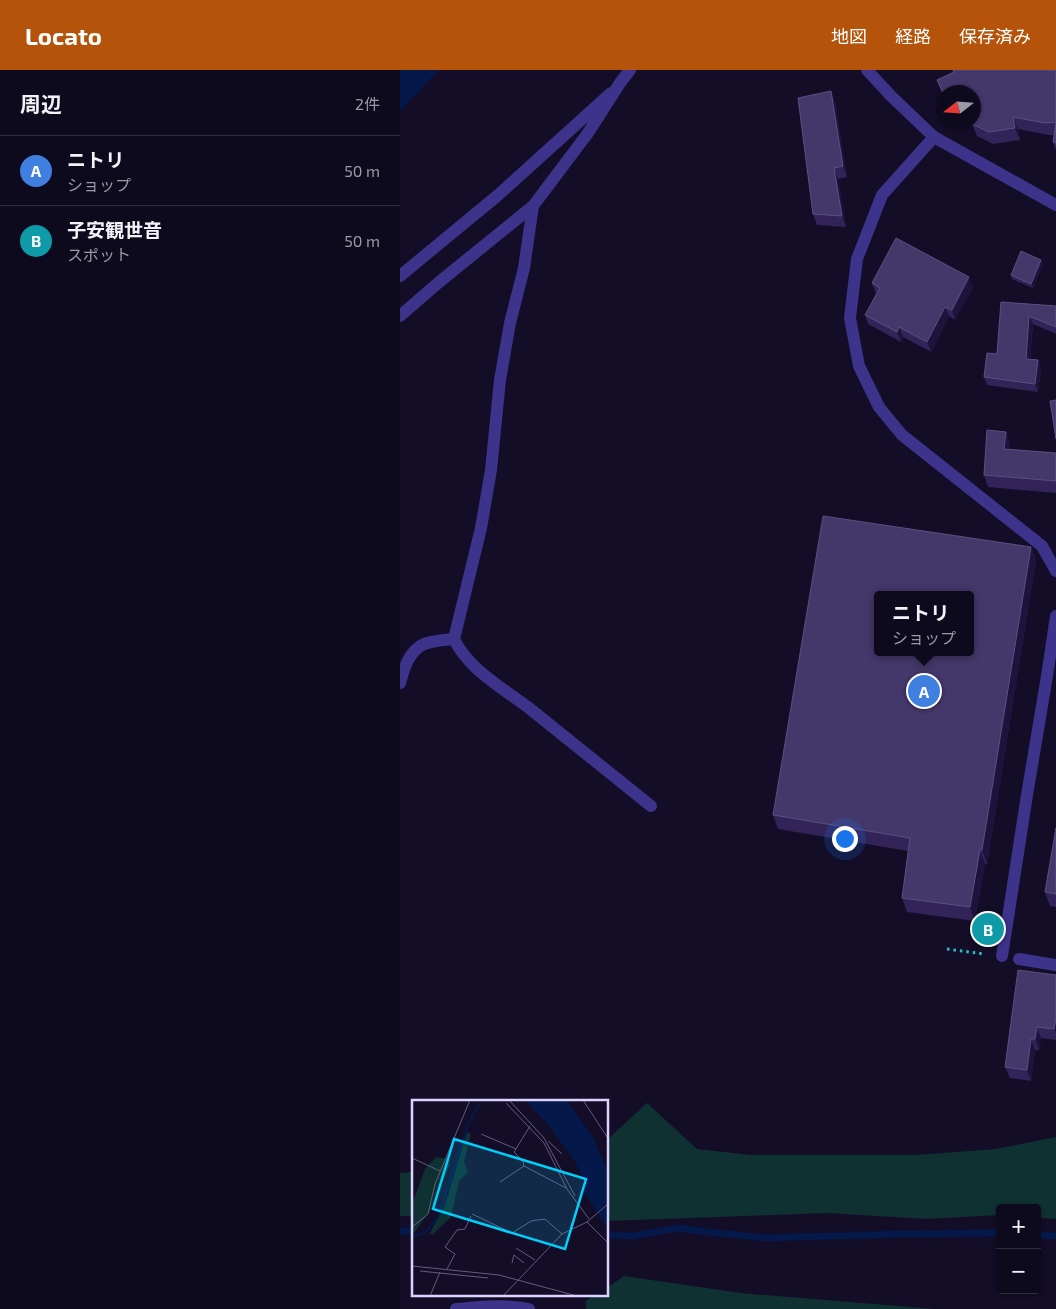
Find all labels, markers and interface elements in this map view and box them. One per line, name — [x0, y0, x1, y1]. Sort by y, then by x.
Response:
text: Locato — [25, 21, 102, 50]
text: 地図 — [831, 25, 867, 47]
text: 経路 — [895, 25, 931, 47]
text: 保存済み — [959, 25, 1031, 47]
north arrow — [936, 85, 981, 130]
text: 周辺 — [20, 91, 62, 116]
text: 2件 — [355, 94, 380, 113]
text: ニトリ — [67, 148, 124, 171]
text: A — [31, 161, 41, 180]
text: 50 m — [344, 161, 380, 180]
text: ショップ — [67, 175, 131, 194]
text: 子安観世音 — [67, 218, 162, 241]
text: B — [31, 231, 41, 250]
text: 50 m — [344, 231, 380, 250]
text: スポット — [67, 245, 131, 264]
popup — [874, 591, 974, 656]
text: ニトリ — [892, 601, 949, 624]
text: ショップ — [892, 628, 956, 647]
pin: A — [908, 672, 940, 710]
your location — [832, 826, 858, 852]
pin: B — [972, 910, 1004, 948]
inset map — [412, 1100, 609, 1296]
map controls — [996, 1204, 1041, 1294]
button: + — [996, 1204, 1041, 1249]
button: − — [996, 1249, 1041, 1294]

